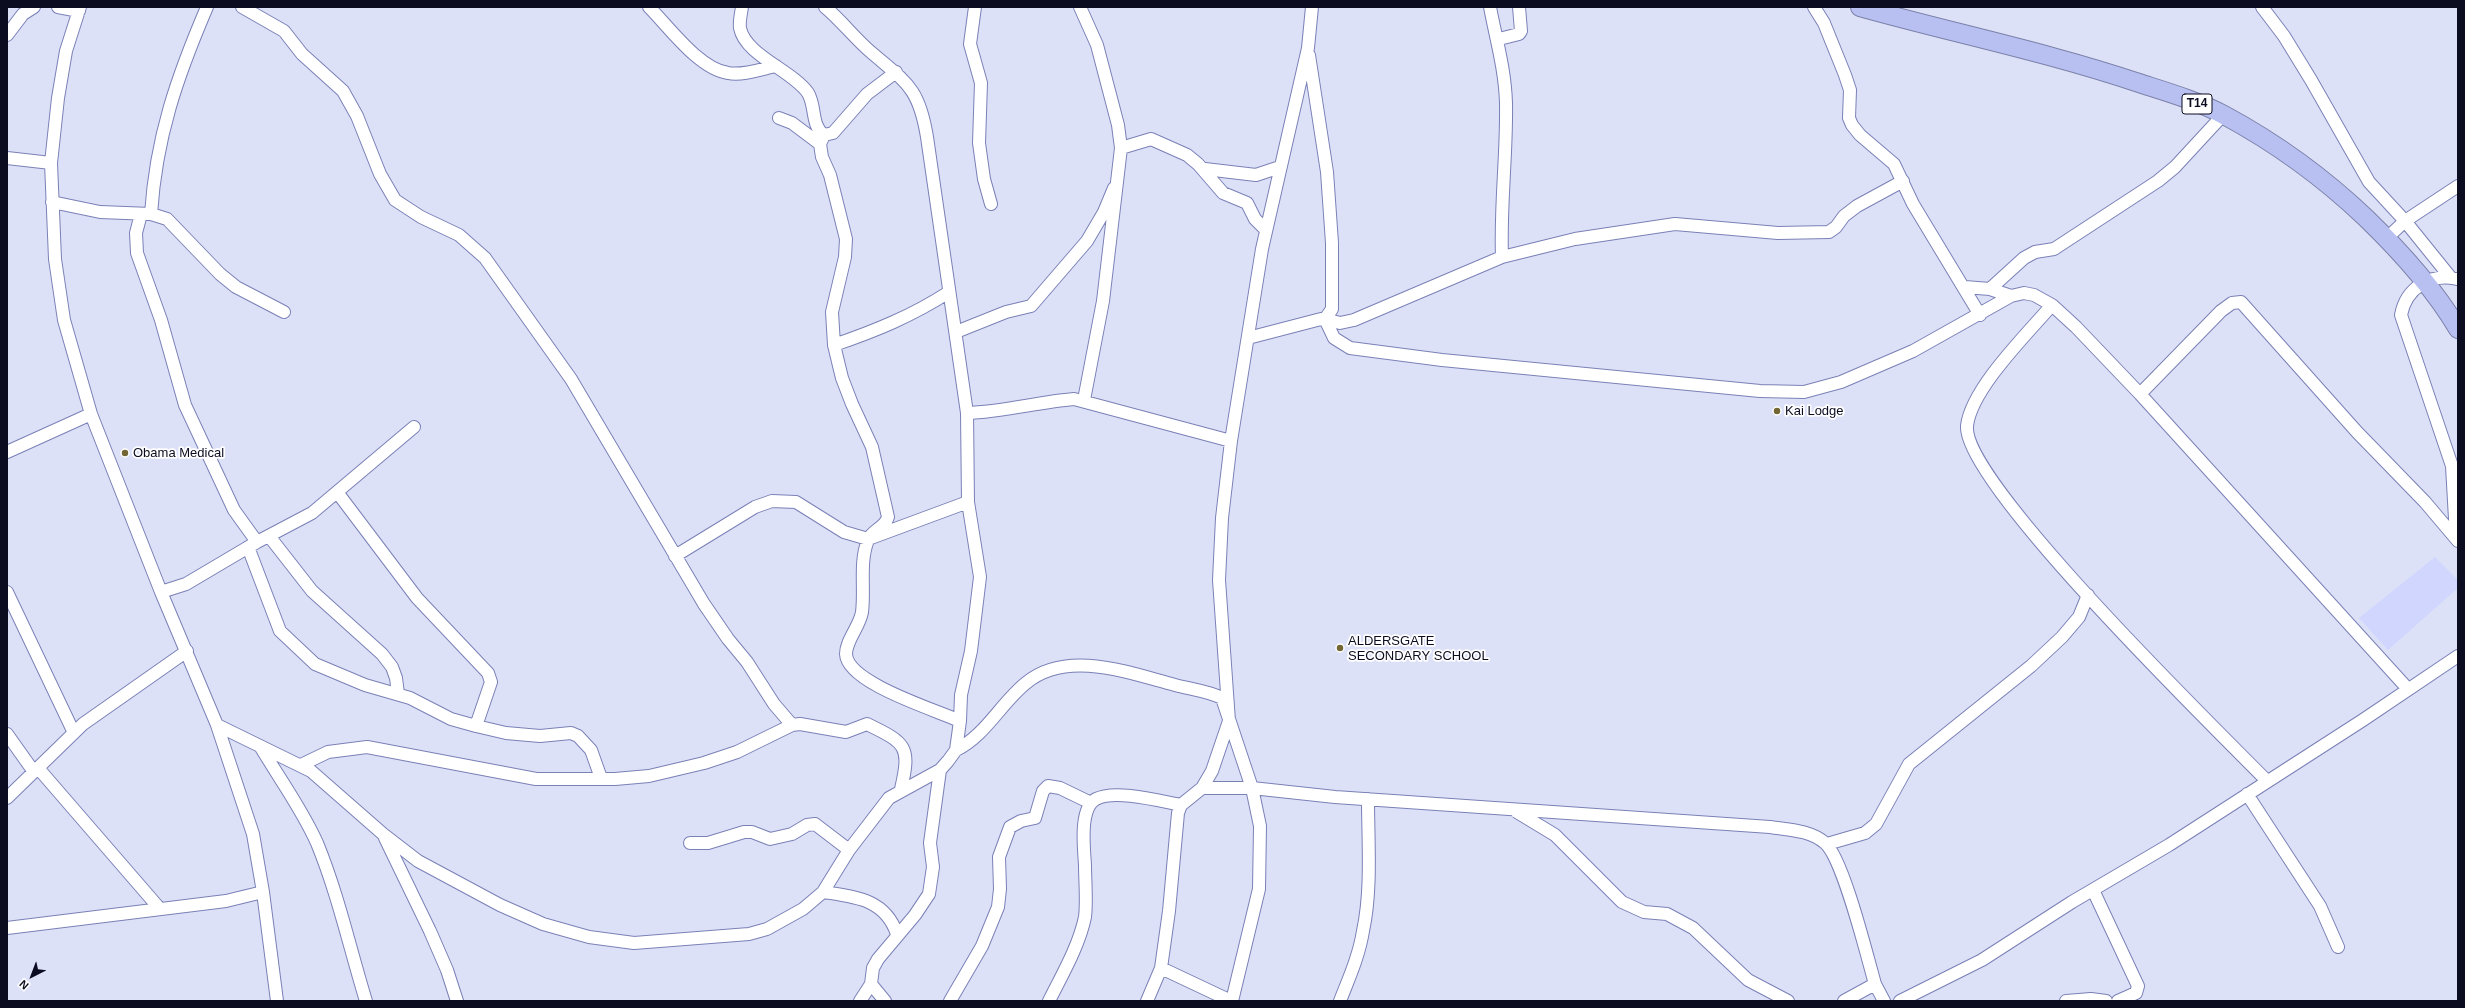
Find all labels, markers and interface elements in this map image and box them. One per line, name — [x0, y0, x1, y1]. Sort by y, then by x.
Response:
road number: T14 — [2182, 94, 2212, 114]
place label: Kai Lodge — [1785, 403, 1844, 419]
marker: Kai Lodge — [1772, 406, 1782, 416]
place label: Obama Medical — [133, 445, 224, 461]
marker: Obama Medical — [120, 448, 130, 458]
place label: ALDERSGATE SECONDARY SCHOOL — [1348, 633, 1489, 664]
marker: ALDERSGATE SECONDARY SCHOOL — [1335, 643, 1345, 653]
north arrow — [12, 956, 52, 996]
text: N — [17, 978, 31, 992]

